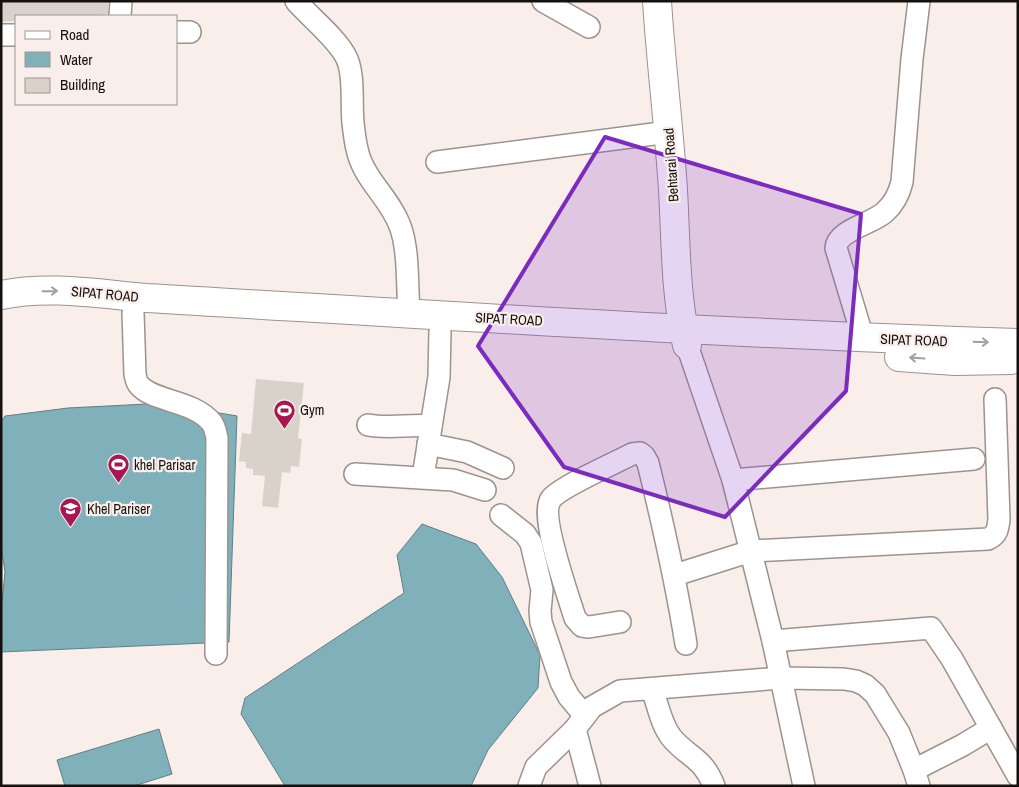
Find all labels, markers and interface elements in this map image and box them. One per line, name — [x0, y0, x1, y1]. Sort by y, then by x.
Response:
legend — [15, 15, 178, 105]
text: Road — [60, 24, 89, 45]
text: Water — [60, 49, 92, 70]
text: Building — [60, 74, 105, 95]
street label: Behtarai Road — [659, 127, 683, 203]
street label: SIPAT ROAD — [71, 282, 139, 306]
one-way arrow — [41, 286, 57, 296]
street label: SIPAT ROAD — [475, 308, 543, 330]
street label: SIPAT ROAD — [880, 330, 948, 350]
one-way arrow — [972, 337, 988, 346]
one-way arrow — [909, 354, 925, 363]
sports icon: Gym — [272, 398, 296, 429]
place label: Gym — [300, 401, 324, 419]
sports icon: khel Parisar — [106, 453, 130, 484]
place label: khel Parisar — [134, 456, 195, 474]
school or university icon: Khel Pariser — [59, 497, 83, 528]
place label: Khel Pariser — [87, 500, 150, 518]

